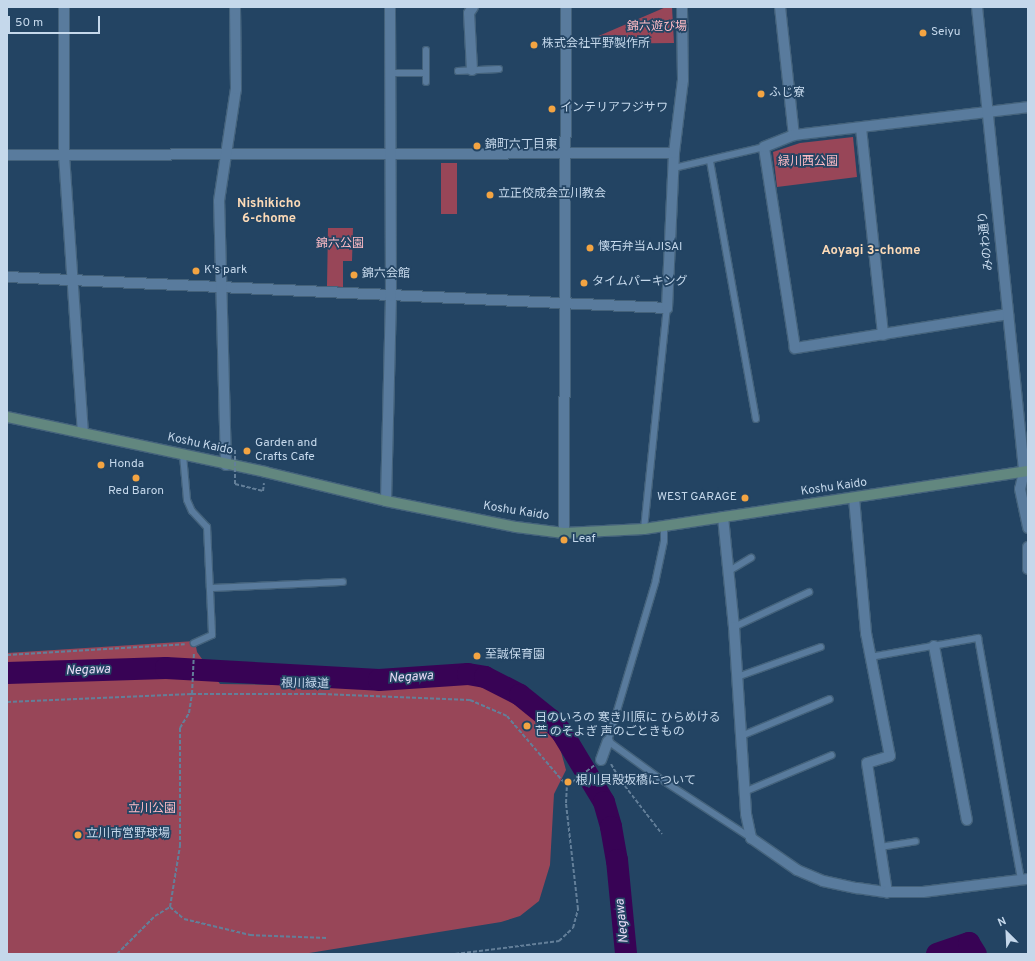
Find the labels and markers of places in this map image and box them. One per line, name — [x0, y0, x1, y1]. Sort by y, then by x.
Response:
place label: Seiyu — [931, 26, 961, 40]
marker: Seiyu — [918, 28, 928, 38]
place label: 株式会社平野製作所 — [542, 38, 650, 52]
marker: 株式会社平野製作所 — [529, 40, 539, 50]
place label: ふじ寮 — [769, 87, 805, 101]
marker: ふじ寮 — [756, 89, 766, 99]
place label: インテリアフジサワ — [560, 102, 668, 116]
marker: インテリアフジサワ — [547, 104, 557, 114]
place label: 錦町六丁目東 — [485, 139, 557, 153]
marker: 錦町六丁目東 — [472, 141, 482, 151]
place label: 立正佼成会立川教会 — [498, 188, 606, 202]
marker: 立正佼成会立川教会 — [485, 190, 495, 200]
place label: 懐石弁当AJISAI — [598, 241, 682, 255]
marker: 懐石弁当AJISAI — [585, 243, 595, 253]
place label: K's park — [204, 264, 247, 278]
marker: K's park — [191, 266, 201, 276]
place label: 錦六会館 — [362, 268, 410, 282]
marker: 錦六会館 — [349, 270, 359, 280]
place label: タイムパーキング — [592, 276, 688, 290]
marker: タイムパーキング — [579, 278, 589, 288]
place label: Garden and Crafts Cafe — [255, 437, 317, 465]
marker: Garden and Crafts Cafe — [242, 446, 252, 456]
place label: Honda — [109, 458, 144, 472]
marker: Honda — [96, 460, 106, 470]
marker: Red Baron — [131, 473, 141, 483]
place label: Red Baron — [108, 485, 164, 499]
place label: WEST GARAGE — [657, 491, 737, 505]
marker: WEST GARAGE — [740, 493, 750, 503]
place label: Leaf — [572, 533, 595, 547]
marker: Leaf — [559, 535, 569, 545]
place label: 至誠保育園 — [485, 649, 545, 663]
marker: 至誠保育園 — [472, 651, 482, 661]
place label: 日のいろの 寒き川原に ひらめける 芒 のそよぎ 声のごときもの — [535, 712, 721, 740]
marker: 日のいろの 寒き川原に ひらめける 芒 のそよぎ 声のごときもの — [522, 721, 532, 731]
place label: 根川貝殻坂橋について — [576, 775, 696, 789]
marker: 根川貝殻坂橋について — [563, 777, 573, 787]
place label: 立川市営野球場 — [86, 828, 170, 842]
marker: 立川市営野球場 — [73, 830, 83, 840]

